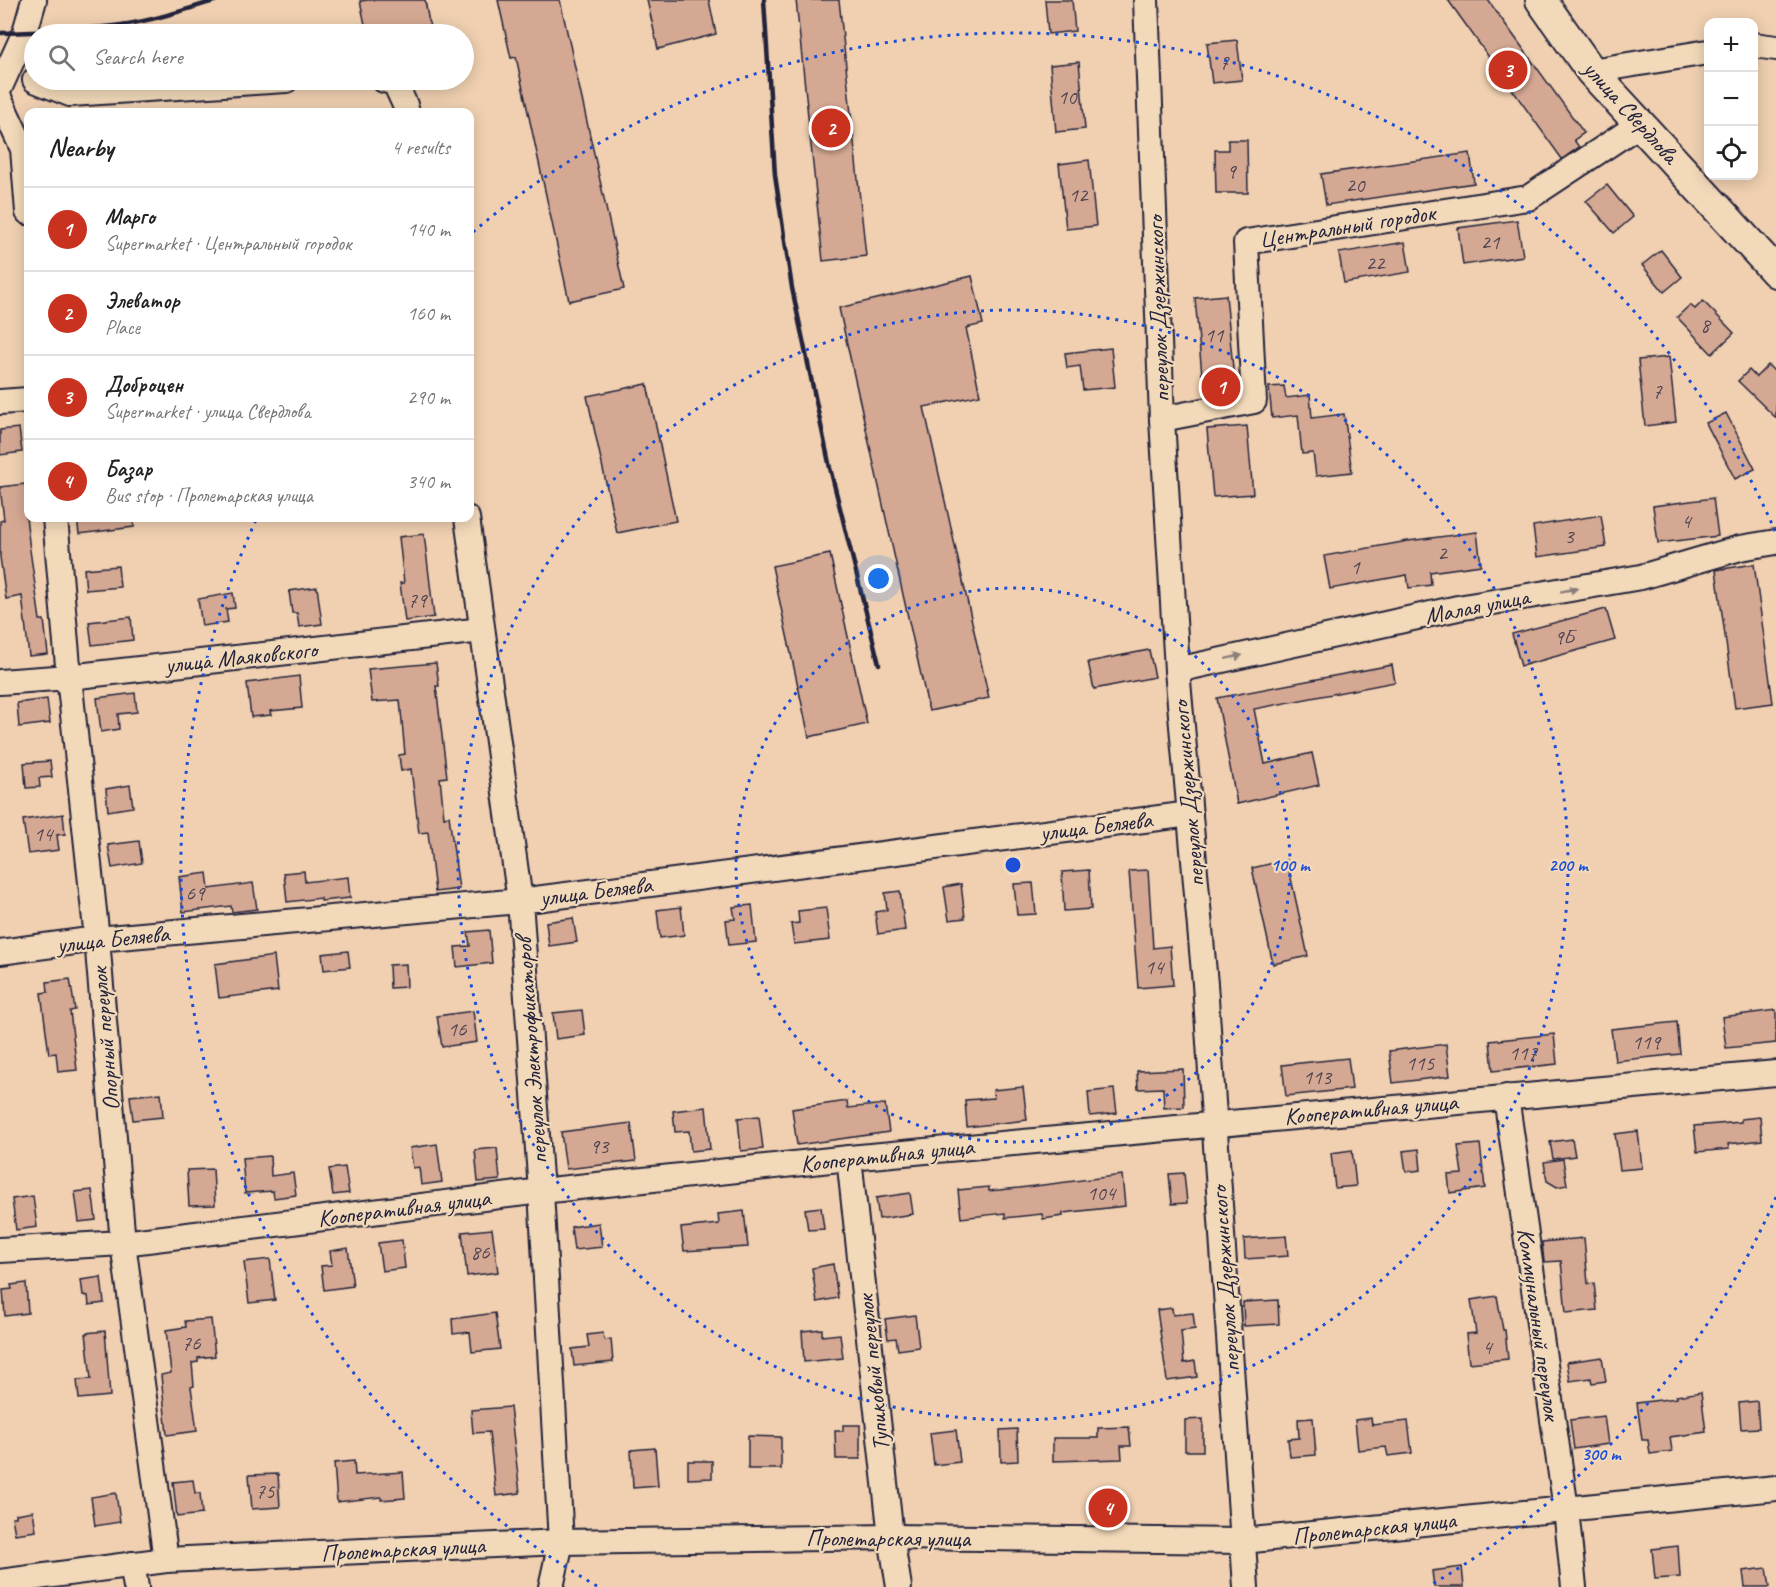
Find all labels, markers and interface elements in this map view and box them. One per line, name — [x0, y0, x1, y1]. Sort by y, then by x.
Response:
map controls — [1704, 18, 1758, 180]
button: + — [1704, 18, 1758, 72]
search box — [24, 24, 474, 90]
icon: search — [45, 41, 78, 74]
text: Search here — [93, 43, 183, 71]
pin: 3 — [1488, 48, 1528, 92]
house number: 7 — [1219, 49, 1230, 75]
street label: улица Свердлова — [1575, 53, 1687, 171]
button: − — [1704, 72, 1758, 126]
house number: 10 — [1058, 84, 1078, 110]
pin: 2 — [812, 106, 850, 150]
button: locate — [1704, 126, 1758, 180]
text: Nearby — [48, 131, 113, 164]
text: 4 results — [391, 135, 450, 160]
house number: 9 — [1226, 158, 1237, 184]
house number: 20 — [1346, 172, 1366, 198]
house number: 12 — [1069, 182, 1089, 208]
street label: Центральный городок — [1257, 197, 1439, 255]
text: Марго — [105, 203, 155, 231]
street label: переулок Дзержинского — [1140, 213, 1176, 403]
text: 1 — [63, 217, 72, 242]
text: 140 m — [407, 217, 450, 242]
house number: 21 — [1481, 229, 1501, 255]
text: Supermarket · Центральный городок — [105, 231, 351, 256]
house number: 22 — [1366, 250, 1386, 276]
text: Элеватор — [105, 287, 179, 315]
text: 2 — [63, 301, 72, 326]
text: 160 m — [407, 301, 450, 326]
house number: 8 — [1700, 312, 1712, 338]
text: Place — [105, 315, 140, 340]
house number: 11 — [1205, 322, 1225, 348]
pin: 1 — [1202, 364, 1240, 410]
text: Доброцен — [105, 371, 183, 399]
house number: 7 — [1652, 378, 1663, 404]
text: 3 — [63, 385, 72, 410]
text: 290 m — [407, 385, 450, 410]
text: Supermarket · улица Свердлова — [105, 399, 311, 424]
text: Базар — [105, 455, 152, 483]
text: 4 — [63, 469, 72, 494]
text: 340 m — [407, 469, 450, 494]
text: Bus stop · Пролетарская улица — [105, 483, 313, 508]
house number: 4 — [1681, 508, 1693, 534]
house number: 3 — [1564, 523, 1575, 549]
house number: 2 — [1437, 540, 1448, 566]
house number: 1 — [1350, 554, 1361, 580]
your location — [864, 564, 893, 593]
street label: Малая улица — [1422, 581, 1534, 631]
one-way arrow — [1560, 585, 1579, 594]
house number: 79 — [408, 587, 428, 613]
house number: 9Б — [1554, 624, 1577, 650]
street label: улица Маяковского — [162, 634, 321, 680]
one-way arrow — [1225, 652, 1244, 661]
street label: переулок Дзержинского — [1165, 697, 1211, 888]
street label: улица Беляева — [1036, 804, 1155, 848]
house number: 14 — [34, 821, 55, 847]
text: 100 m — [1271, 854, 1311, 876]
text: 200 m — [1549, 854, 1589, 876]
centre of rings — [1003, 855, 1023, 875]
street label: улица Беляева — [536, 869, 655, 913]
house number: 69 — [186, 880, 206, 906]
street label: улица Беляева — [53, 918, 172, 960]
street label: переулок Электрофикаторов — [508, 931, 554, 1165]
house number: 14 — [1145, 954, 1166, 980]
street label: Опорный переулок — [84, 964, 126, 1112]
house number: 16 — [448, 1016, 467, 1042]
house number: 119 — [1632, 1029, 1662, 1055]
house number: 117 — [1509, 1040, 1539, 1066]
house number: 115 — [1406, 1050, 1436, 1076]
house number: 113 — [1303, 1064, 1333, 1090]
street label: Кооперативная улица — [1283, 1086, 1460, 1132]
street label: Кооперативная улица — [799, 1131, 977, 1179]
house number: 93 — [590, 1133, 610, 1159]
house number: 104 — [1087, 1180, 1118, 1206]
street label: Кооперативная улица — [316, 1182, 494, 1233]
street label: переулок Дзержинского — [1203, 1182, 1246, 1373]
street label: Коммунальный переулок — [1511, 1226, 1568, 1424]
house number: 86 — [471, 1239, 490, 1265]
street label: Тупиковый переулок — [850, 1291, 896, 1453]
house number: 76 — [182, 1330, 201, 1356]
house number: 4 — [1482, 1334, 1494, 1360]
text: 300 m — [1582, 1443, 1622, 1465]
house number: 75 — [256, 1478, 276, 1504]
pin: 4 — [1088, 1486, 1128, 1530]
street label: Пролетарская улица — [1291, 1504, 1459, 1551]
street label: Пролетарская улица — [806, 1523, 971, 1553]
street label: Пролетарская улица — [320, 1530, 487, 1568]

